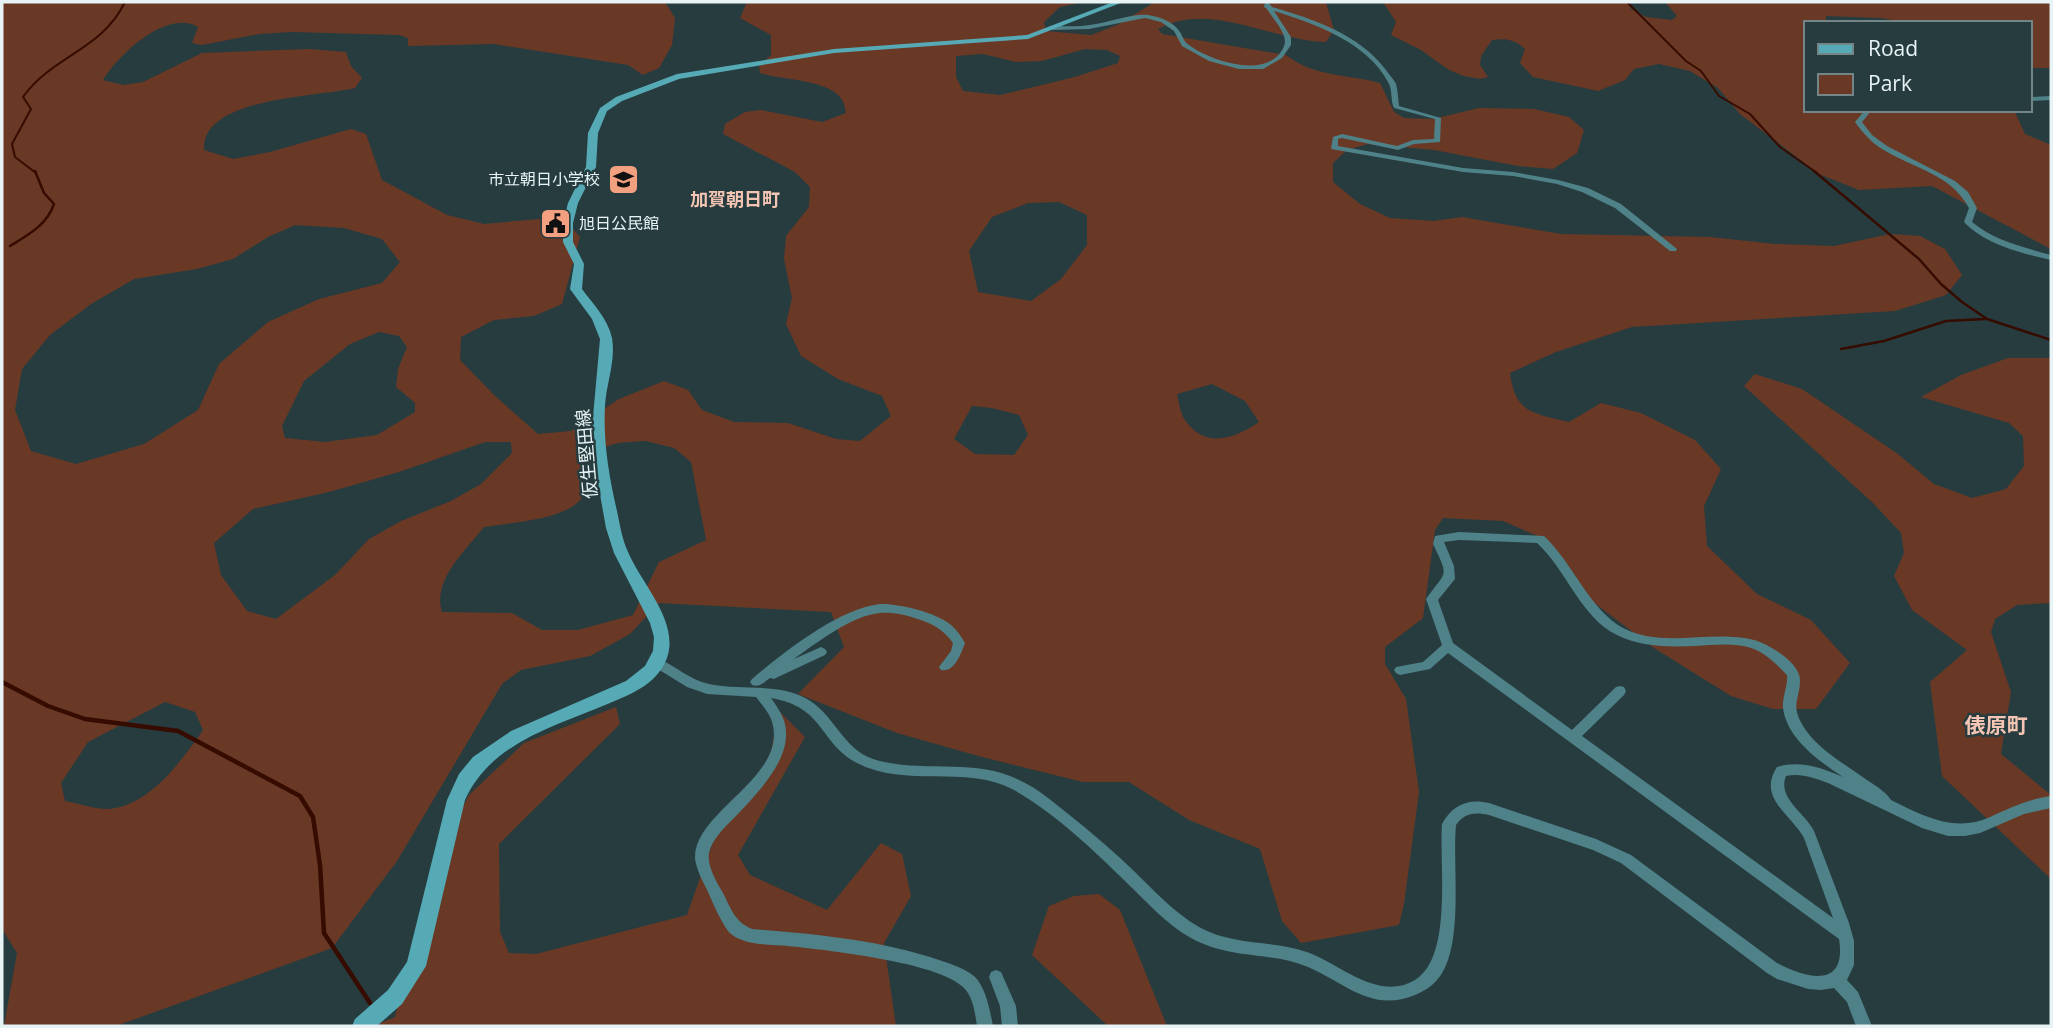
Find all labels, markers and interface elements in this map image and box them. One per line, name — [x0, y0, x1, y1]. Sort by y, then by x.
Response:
legend — [1804, 21, 2032, 112]
text: Road — [1868, 34, 1918, 62]
text: Park — [1868, 69, 1912, 97]
school or university icon: 市立朝日小学校 — [606, 162, 640, 196]
place label: 市立朝日小学校 — [488, 168, 600, 190]
district label: 加賀朝日町 — [690, 187, 780, 211]
public building icon: 旭日公民館 — [539, 206, 573, 240]
place label: 旭日公民館 — [579, 212, 659, 234]
street label: 仮生堅田線 — [570, 408, 602, 500]
district label: 俵原町 — [1965, 711, 2028, 739]

